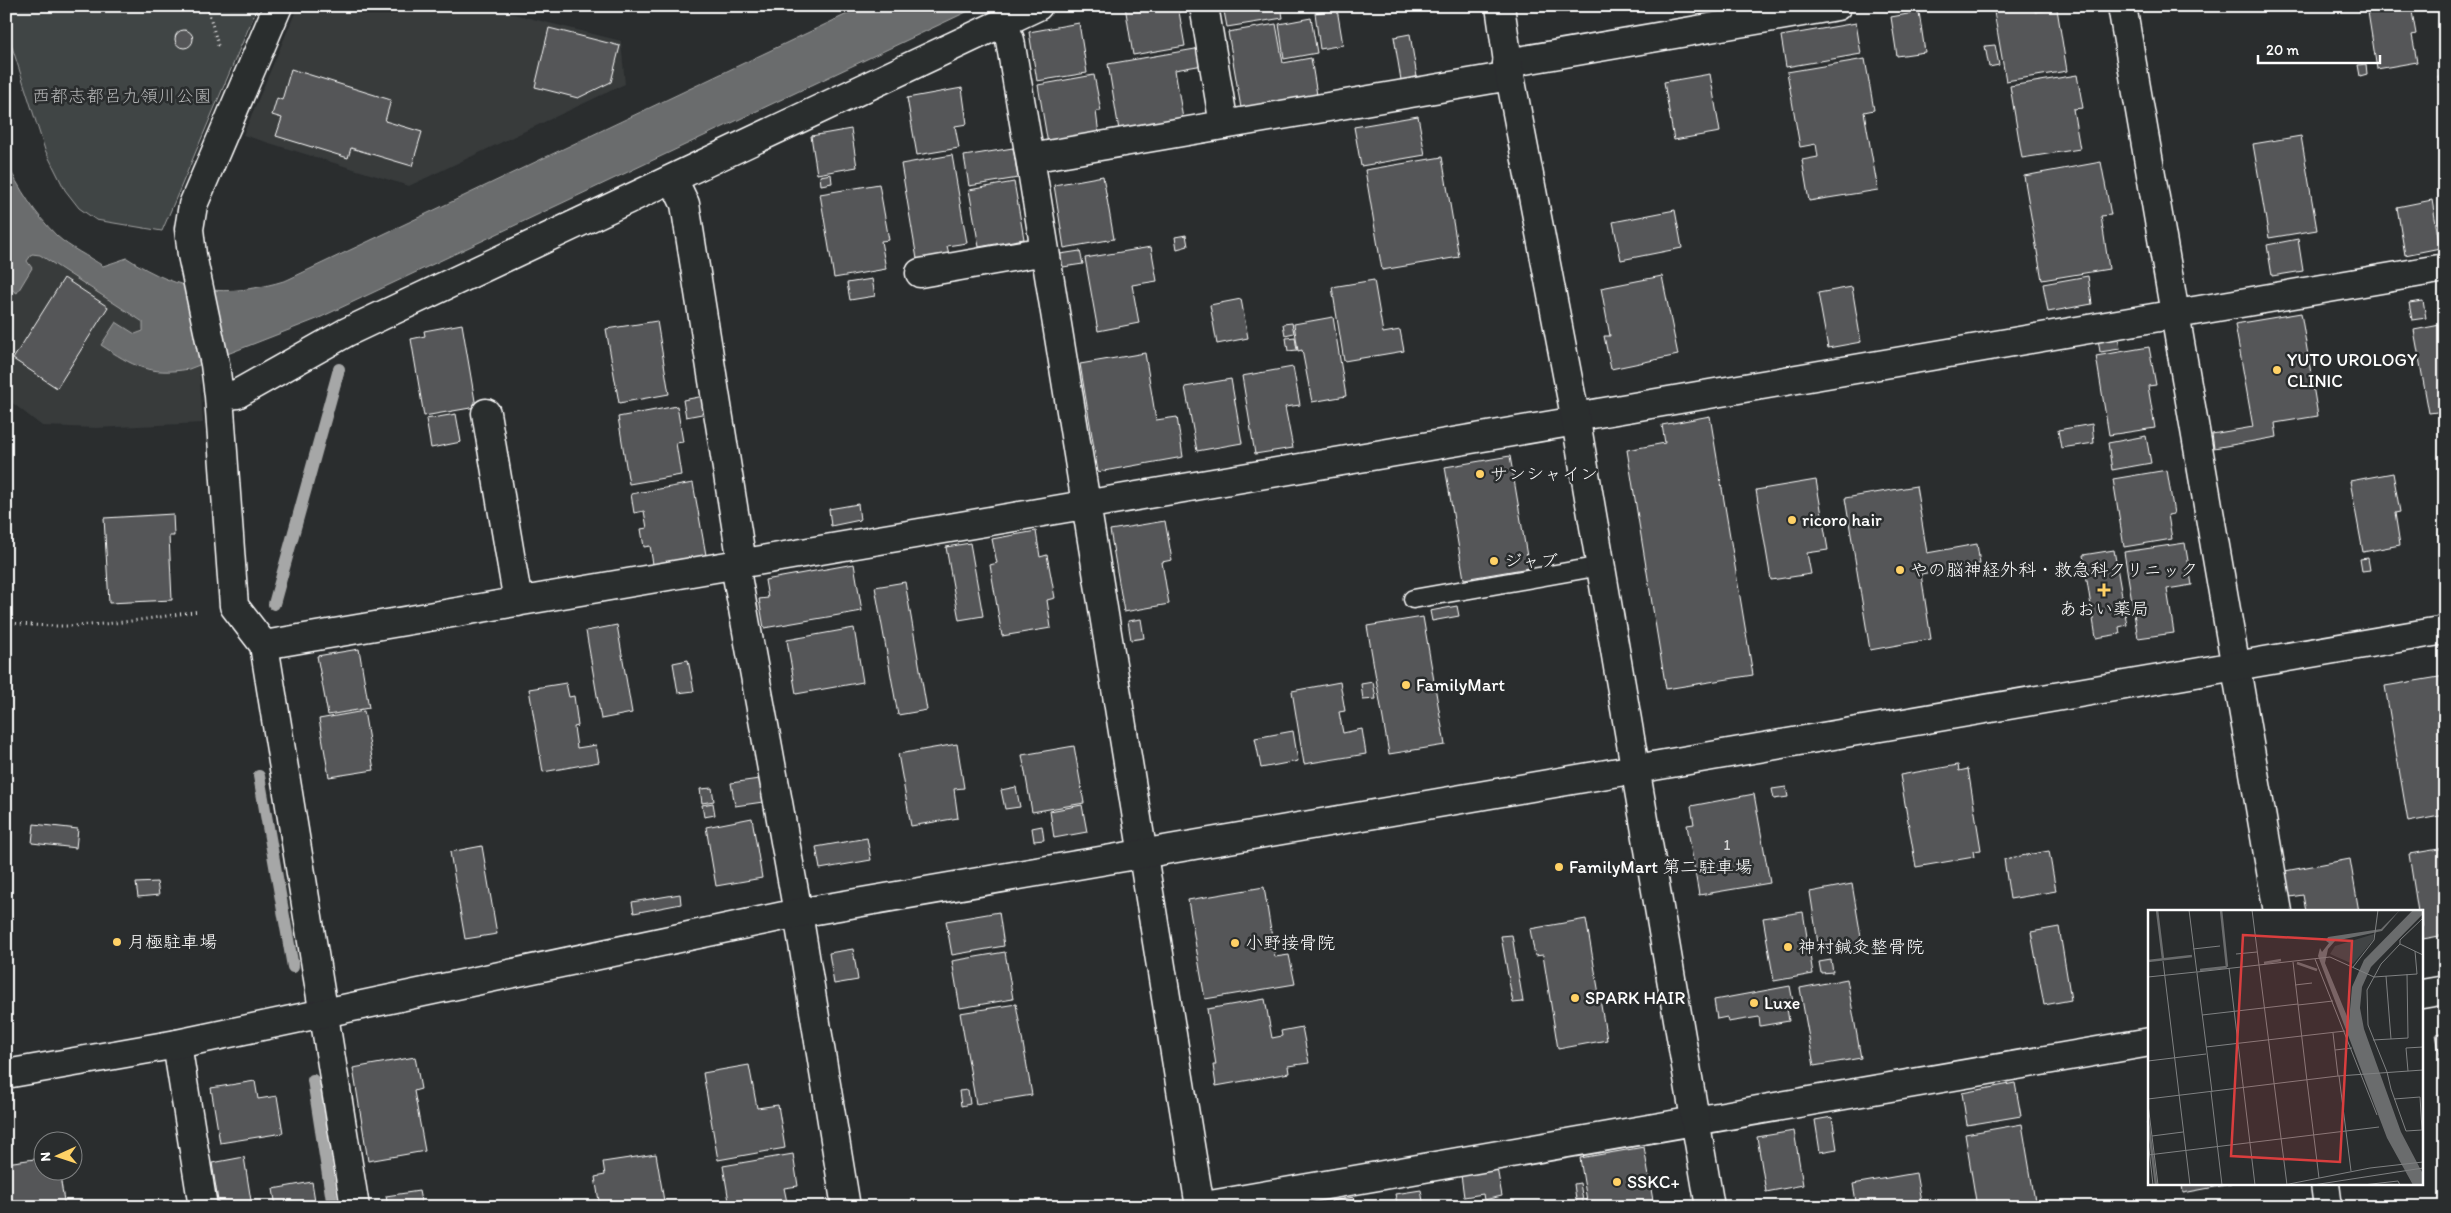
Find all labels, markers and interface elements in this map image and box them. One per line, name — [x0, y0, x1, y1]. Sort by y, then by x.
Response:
scale bar — [2258, 32, 2381, 64]
text: 20 m — [2266, 41, 2300, 59]
park label: 西都志都呂九領川公園 — [32, 85, 212, 107]
place label: YUTO UROLOGY CLINIC — [2287, 349, 2418, 392]
marker: YUTO UROLOGY CLINIC — [2271, 364, 2283, 376]
place label: サンシャイン — [1490, 463, 1598, 485]
marker: サンシャイン — [1474, 468, 1486, 480]
place label: ricoro hair — [1802, 509, 1882, 531]
marker: ricoro hair — [1786, 514, 1798, 526]
place label: ジャブ — [1504, 550, 1558, 572]
marker: ジャブ — [1488, 555, 1500, 567]
place label: やの脳神経外科・救急科クリニック — [1910, 559, 2198, 581]
marker: やの脳神経外科・救急科クリニック — [1894, 564, 1906, 576]
marker: あおい薬局 — [2098, 584, 2110, 596]
place label: あおい薬局 — [2059, 598, 2149, 620]
place label: FamilyMart — [1416, 674, 1505, 696]
marker: FamilyMart — [1400, 679, 1412, 691]
house number: 1 — [1724, 836, 1731, 854]
place label: FamilyMart 第二駐車場 — [1569, 856, 1752, 878]
marker: FamilyMart 第二駐車場 — [1553, 861, 1565, 873]
inset map — [2148, 910, 2424, 1186]
place label: 月極駐車場 — [127, 931, 217, 953]
place label: 小野接骨院 — [1245, 932, 1335, 954]
marker: 月極駐車場 — [111, 936, 123, 948]
place label: 神村鍼灸整骨院 — [1798, 936, 1924, 958]
marker: 小野接骨院 — [1229, 937, 1241, 949]
marker: 神村鍼灸整骨院 — [1782, 941, 1794, 953]
place label: SPARK HAIR — [1585, 987, 1685, 1009]
marker: SPARK HAIR — [1569, 992, 1581, 1004]
place label: Luxe — [1764, 992, 1800, 1014]
marker: Luxe — [1748, 997, 1760, 1009]
north arrow — [32, 1130, 82, 1180]
text: N — [37, 1151, 54, 1162]
place label: SSKC+ — [1627, 1171, 1680, 1193]
marker: SSKC+ — [1611, 1176, 1623, 1188]

